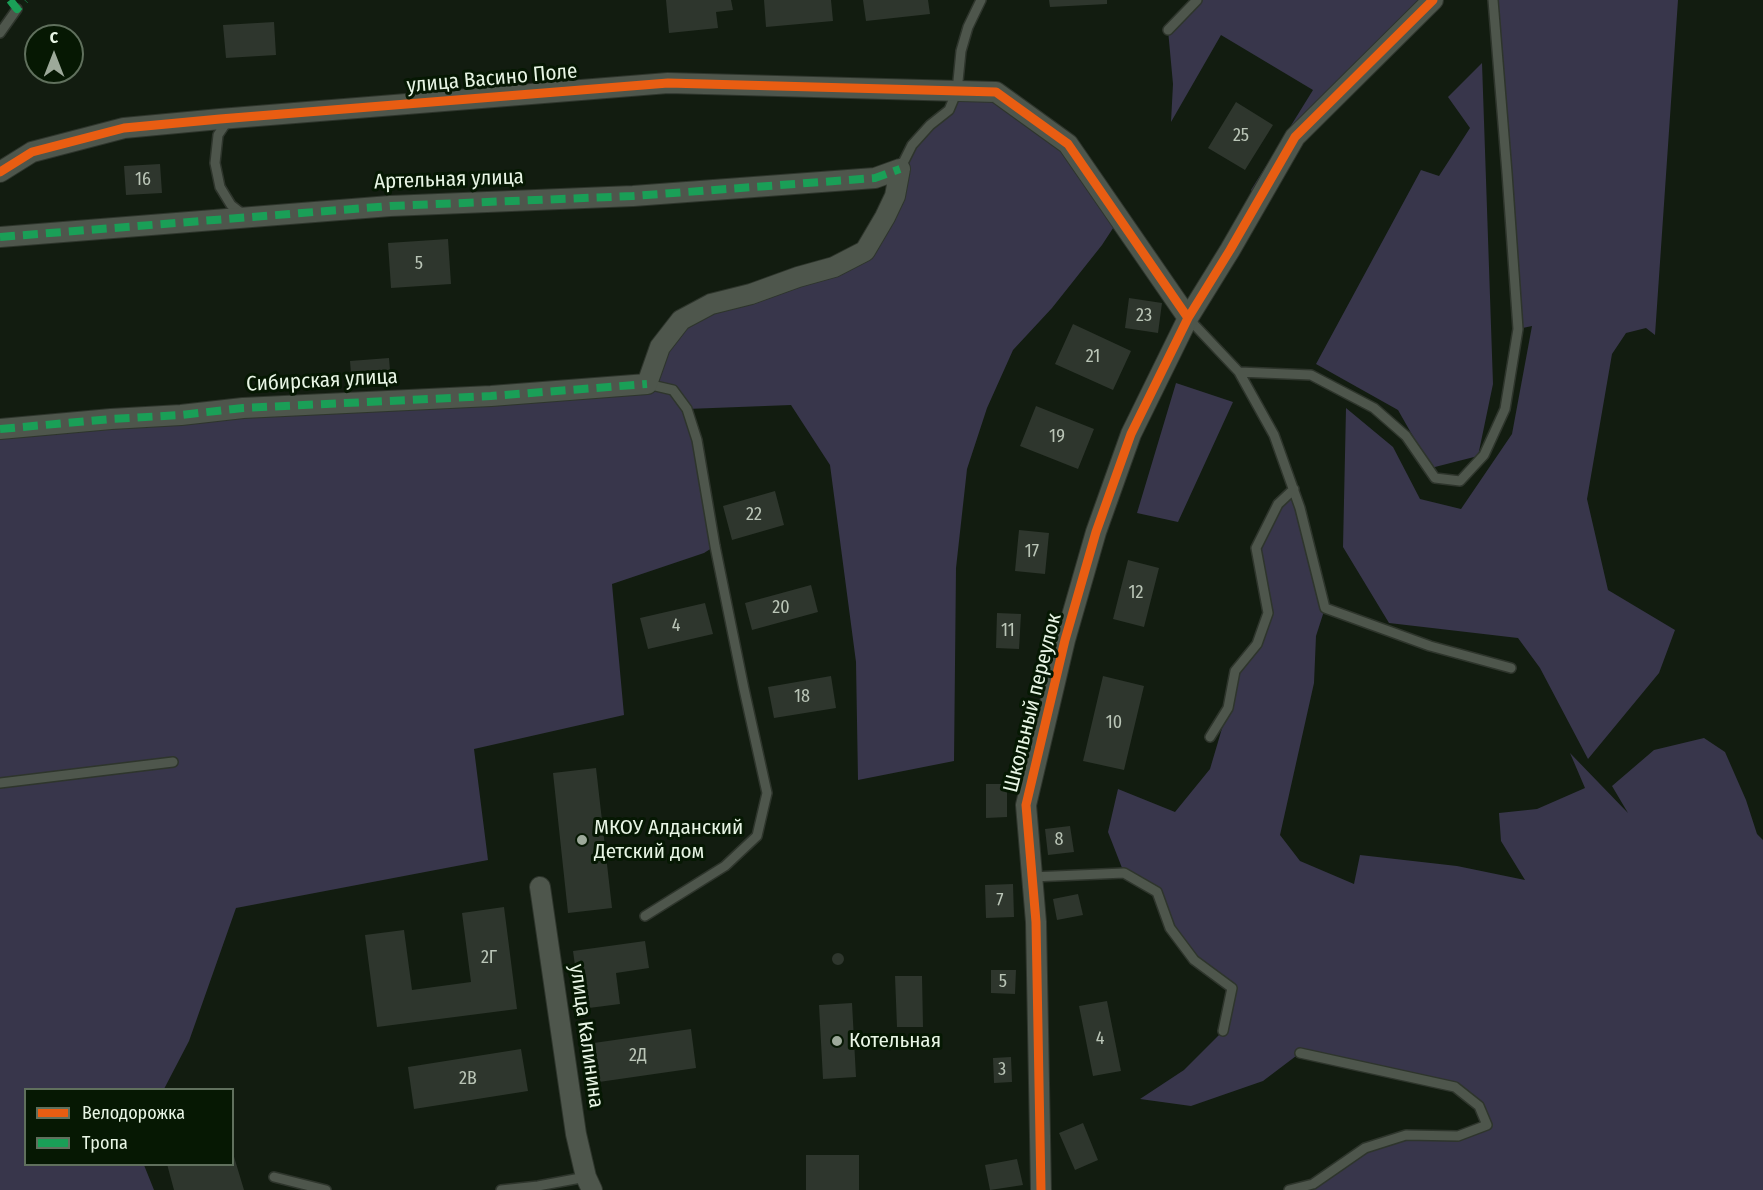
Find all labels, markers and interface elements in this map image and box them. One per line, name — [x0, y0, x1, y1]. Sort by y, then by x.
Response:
north arrow — [24, 24, 84, 84]
text: С — [50, 28, 58, 47]
street label: улица Васино Поле — [406, 59, 578, 99]
house number: 25 — [1233, 125, 1249, 147]
street label: Артельная улица — [374, 165, 524, 195]
house number: 16 — [135, 169, 151, 191]
house number: 5 — [415, 253, 423, 275]
house number: 23 — [1136, 305, 1152, 327]
house number: 21 — [1086, 346, 1100, 368]
street label: Сибирская улица — [246, 364, 398, 398]
house number: 19 — [1049, 426, 1065, 448]
house number: 22 — [746, 504, 762, 526]
house number: 17 — [1025, 541, 1039, 563]
house number: 12 — [1129, 582, 1143, 604]
house number: 20 — [772, 597, 790, 619]
street label: Школьный переулок — [999, 611, 1067, 795]
house number: 4 — [672, 615, 680, 637]
house number: 11 — [1001, 620, 1015, 642]
house number: 18 — [794, 686, 810, 708]
house number: 10 — [1106, 712, 1122, 734]
place label: МКОУ Алданский Детский дом — [594, 815, 743, 865]
house number: 8 — [1055, 829, 1063, 851]
marker: МКОУ Алданский Детский дом — [575, 833, 589, 847]
house number: 7 — [996, 890, 1004, 912]
house number: 2Г — [481, 947, 497, 969]
street label: улица Калинина — [563, 962, 609, 1110]
house number: 5 — [999, 971, 1007, 993]
place label: Котельная — [849, 1028, 941, 1054]
house number: 4 — [1096, 1028, 1104, 1050]
marker: Котельная — [830, 1034, 844, 1048]
house number: 2Д — [629, 1045, 647, 1067]
house number: 3 — [998, 1059, 1006, 1081]
house number: 2В — [459, 1068, 477, 1090]
legend — [24, 1088, 234, 1166]
text: Велодорожка — [82, 1102, 185, 1124]
text: Тропа — [82, 1132, 128, 1154]

